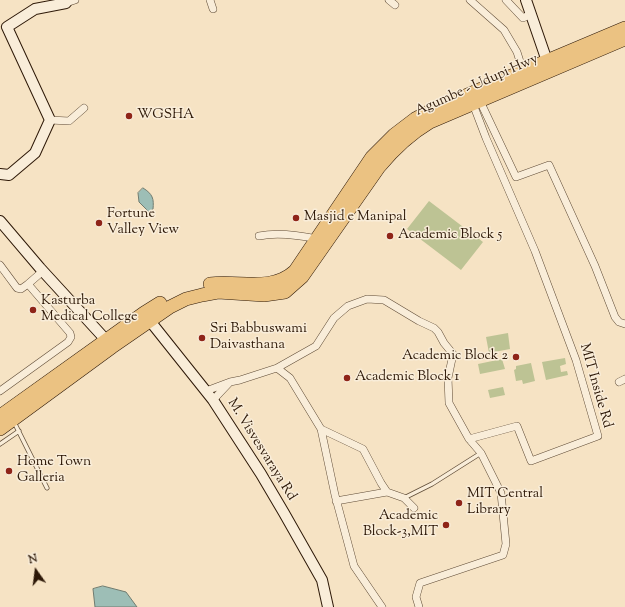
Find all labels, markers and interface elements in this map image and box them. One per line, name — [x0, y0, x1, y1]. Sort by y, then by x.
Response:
street label: Agumbe - Udupi Hwy — [413, 51, 541, 121]
place label: WGSHA — [137, 108, 194, 124]
marker: WGSHA — [124, 111, 134, 121]
place label: Fortune Valley View — [107, 207, 179, 240]
place label: Masjid e Manipal — [304, 210, 407, 226]
marker: Masjid e Manipal — [291, 213, 301, 223]
marker: Fortune Valley View — [94, 218, 104, 228]
place label: Academic Block 5 — [398, 228, 502, 244]
marker: Academic Block 5 — [385, 231, 395, 241]
place label: Kasturba Medical College — [41, 294, 138, 326]
marker: Kasturba Medical College — [28, 305, 38, 315]
place label: Sri Babbuswami Daivasthana — [210, 322, 307, 354]
marker: Sri Babbuswami Daivasthana — [197, 333, 207, 343]
street label: MIT Inside Rd — [575, 342, 615, 430]
place label: Academic Block 2 — [402, 349, 508, 365]
marker: Academic Block 2 — [511, 352, 521, 362]
place label: Academic Block 1 — [355, 370, 459, 386]
marker: Academic Block 1 — [342, 373, 352, 383]
street label: M. Visvesvaraya Rd — [223, 396, 299, 504]
place label: Home Town Galleria — [17, 455, 91, 488]
marker: Home Town Galleria — [4, 466, 14, 476]
place label: MIT Central Library — [467, 487, 543, 520]
marker: MIT Central Library — [454, 498, 464, 508]
place label: Academic Block-3,MIT — [363, 509, 438, 542]
marker: Academic Block-3,MIT — [441, 520, 451, 530]
north arrow — [16, 551, 56, 591]
text: N — [27, 551, 39, 568]

